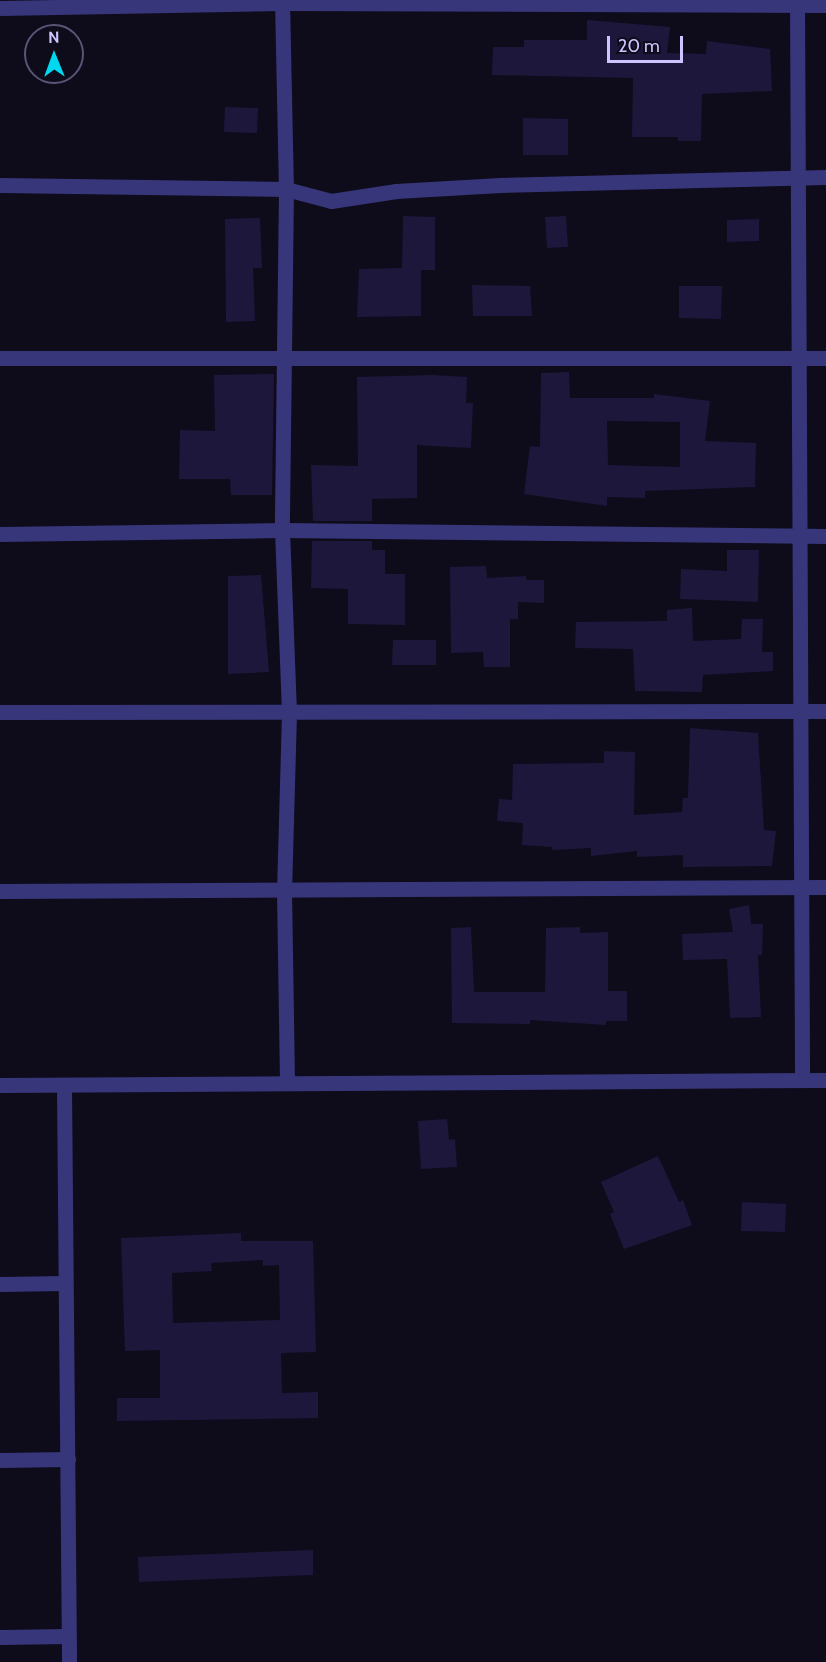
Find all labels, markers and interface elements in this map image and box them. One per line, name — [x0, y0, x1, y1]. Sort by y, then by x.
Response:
north arrow — [24, 24, 84, 84]
scale bar — [610, 24, 686, 62]
text: N — [48, 28, 60, 47]
text: 20 m — [618, 35, 660, 57]

